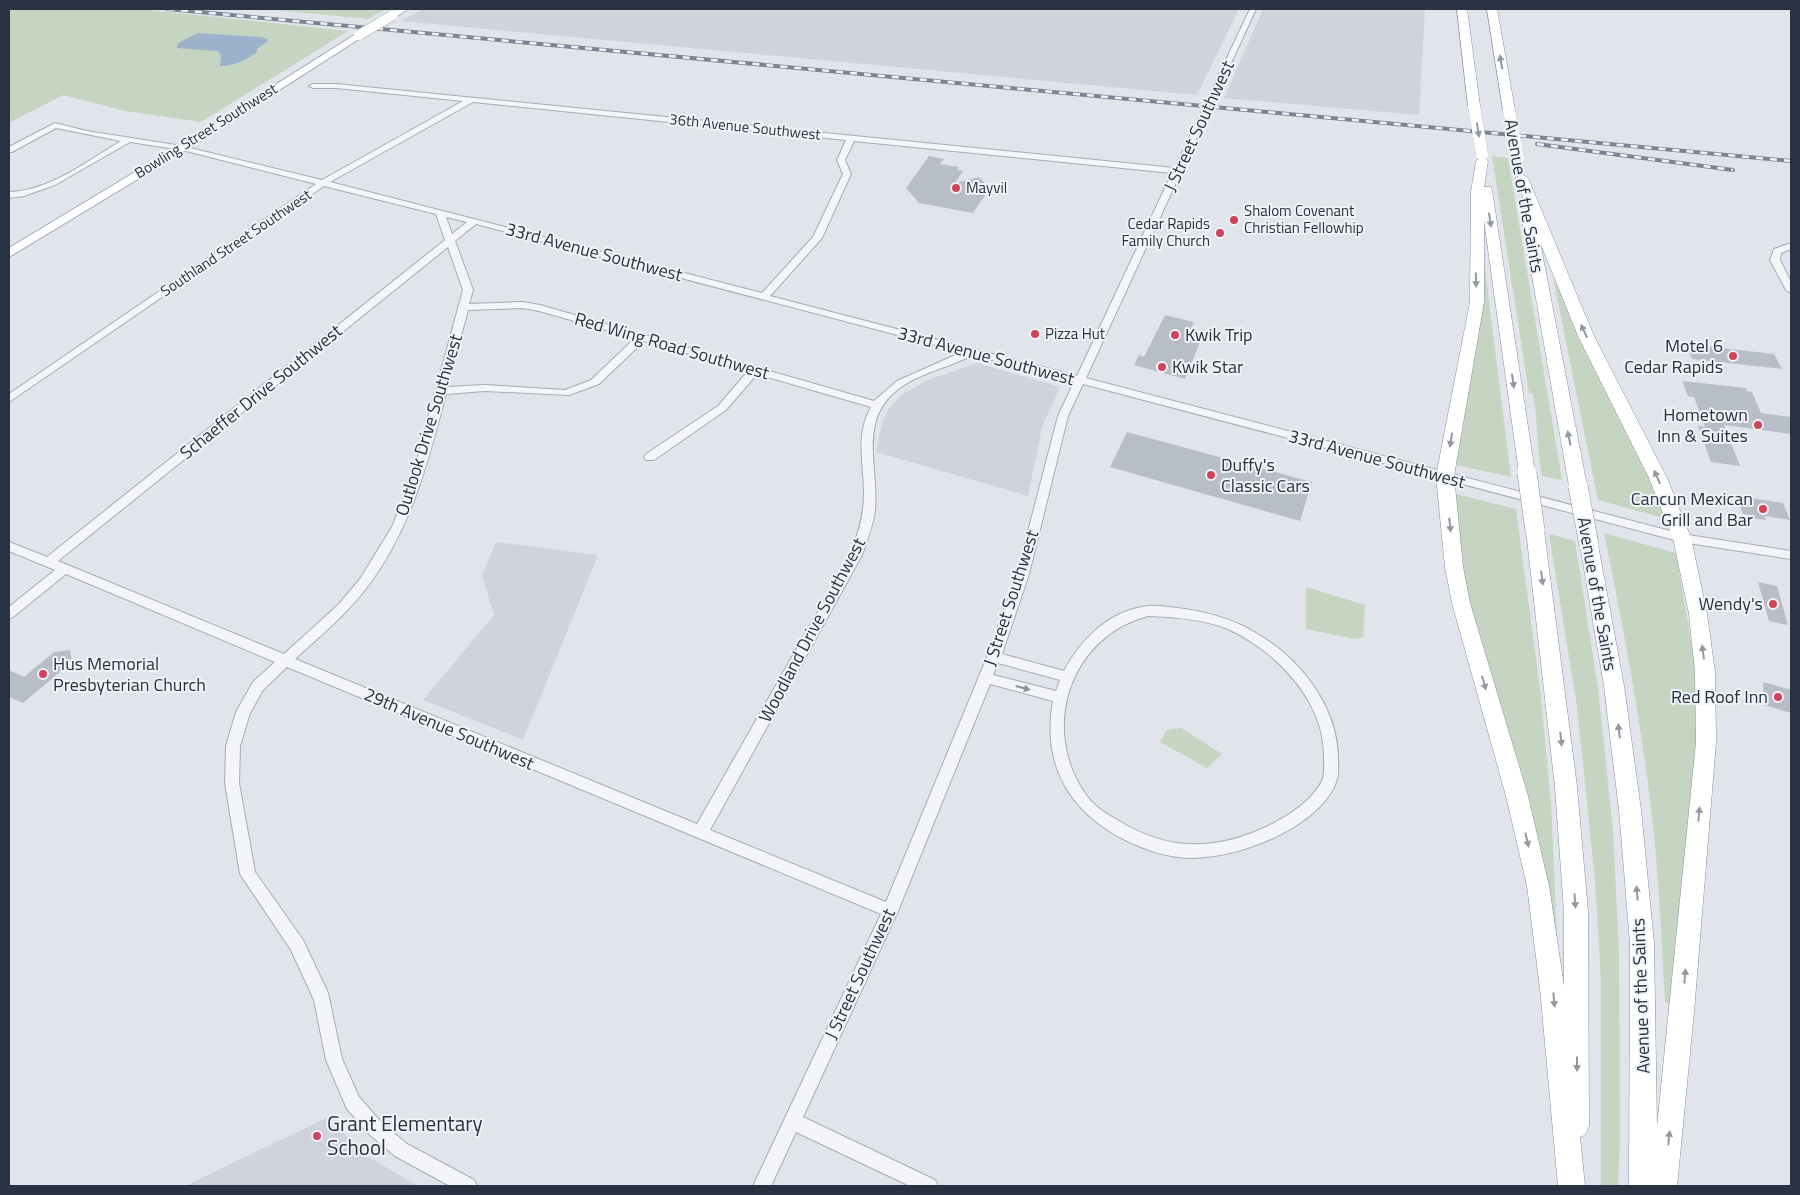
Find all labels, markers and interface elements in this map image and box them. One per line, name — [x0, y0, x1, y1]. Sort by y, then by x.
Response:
one-way arrow — [1496, 53, 1504, 69]
street label: J Street Southwest — [1156, 55, 1241, 196]
street label: Bowling Street Southwest — [130, 77, 282, 184]
street label: 36th Avenue Southwest — [668, 107, 823, 146]
street label: Avenue of the Saints — [1498, 117, 1551, 275]
one-way arrow — [1474, 123, 1482, 139]
place label: Mayvil — [966, 176, 1007, 199]
marker: Mayvil — [950, 182, 962, 194]
street label: Southland Street Southwest — [155, 183, 317, 302]
place label: Shalom Covenant Christian Fellowhip — [1244, 199, 1364, 239]
place label: Cedar Rapids Family Church — [1121, 212, 1210, 252]
one-way arrow — [1487, 212, 1495, 228]
marker: Shalom Covenant Christian Fellowhip — [1228, 214, 1240, 226]
street label: 33rd Avenue Southwest — [503, 215, 686, 288]
marker: Cedar Rapids Family Church — [1214, 227, 1226, 239]
one-way arrow — [1472, 272, 1480, 288]
street label: Red Wing Road Southwest — [572, 305, 773, 386]
street label: Schaeffer Drive Southwest — [174, 317, 348, 466]
street label: 33rd Avenue Southwest — [895, 319, 1078, 392]
place label: Kwik Trip — [1185, 321, 1253, 348]
place label: Pizza Hut — [1045, 322, 1106, 345]
one-way arrow — [1580, 324, 1589, 339]
marker: Pizza Hut — [1029, 328, 1041, 340]
marker: Kwik Trip — [1169, 329, 1181, 341]
street label: Outlook Drive Southwest — [388, 330, 469, 519]
place label: Motel 6 Cedar Rapids — [1624, 332, 1723, 380]
marker: Motel 6 Cedar Rapids — [1727, 350, 1739, 362]
place label: Kwik Star — [1172, 353, 1243, 380]
marker: Kwik Star — [1156, 361, 1168, 373]
one-way arrow — [1510, 373, 1518, 389]
place label: Hometown Inn & Suites — [1657, 401, 1748, 449]
marker: Hometown Inn & Suites — [1752, 419, 1764, 431]
street label: 33rd Avenue Southwest — [1286, 422, 1469, 495]
one-way arrow — [1565, 430, 1573, 446]
one-way arrow — [1447, 432, 1455, 448]
place label: Duffy's Classic Cars — [1221, 451, 1310, 499]
marker: Duffy's Classic Cars — [1205, 469, 1217, 481]
one-way arrow — [1653, 470, 1661, 484]
place label: Cancun Mexican Grill and Bar — [1631, 485, 1753, 533]
marker: Cancun Mexican Grill and Bar — [1757, 503, 1769, 515]
street label: Avenue of the Saints — [1571, 515, 1624, 673]
one-way arrow — [1446, 517, 1454, 533]
street label: J Street Southwest — [976, 526, 1045, 669]
street label: Woodland Drive Southwest — [751, 532, 872, 727]
one-way arrow — [1538, 570, 1546, 586]
place label: Wendy's — [1698, 590, 1763, 617]
marker: Wendy's — [1767, 598, 1779, 610]
one-way arrow — [1698, 644, 1706, 660]
place label: Hus Memorial Presbyterian Church — [53, 650, 206, 698]
marker: Hus Memorial Presbyterian Church — [37, 668, 49, 680]
one-way arrow — [1481, 676, 1489, 691]
street label: 29th Avenue Southwest — [360, 680, 539, 777]
place label: Red Roof Inn — [1671, 683, 1768, 710]
one-way arrow — [1015, 685, 1030, 693]
marker: Red Roof Inn — [1772, 691, 1784, 703]
one-way arrow — [1615, 723, 1623, 739]
one-way arrow — [1557, 732, 1565, 748]
one-way arrow — [1696, 806, 1704, 822]
one-way arrow — [1523, 832, 1531, 847]
one-way arrow — [1633, 884, 1641, 900]
one-way arrow — [1572, 894, 1580, 910]
street label: J Street Southwest — [817, 903, 902, 1044]
street label: Avenue of the Saints — [1624, 918, 1657, 1074]
one-way arrow — [1682, 968, 1690, 984]
one-way arrow — [1550, 992, 1558, 1008]
one-way arrow — [1573, 1056, 1581, 1072]
place label: Grant Elementary School — [327, 1107, 483, 1163]
one-way arrow — [1665, 1129, 1673, 1145]
marker: Grant Elementary School — [311, 1130, 323, 1142]

